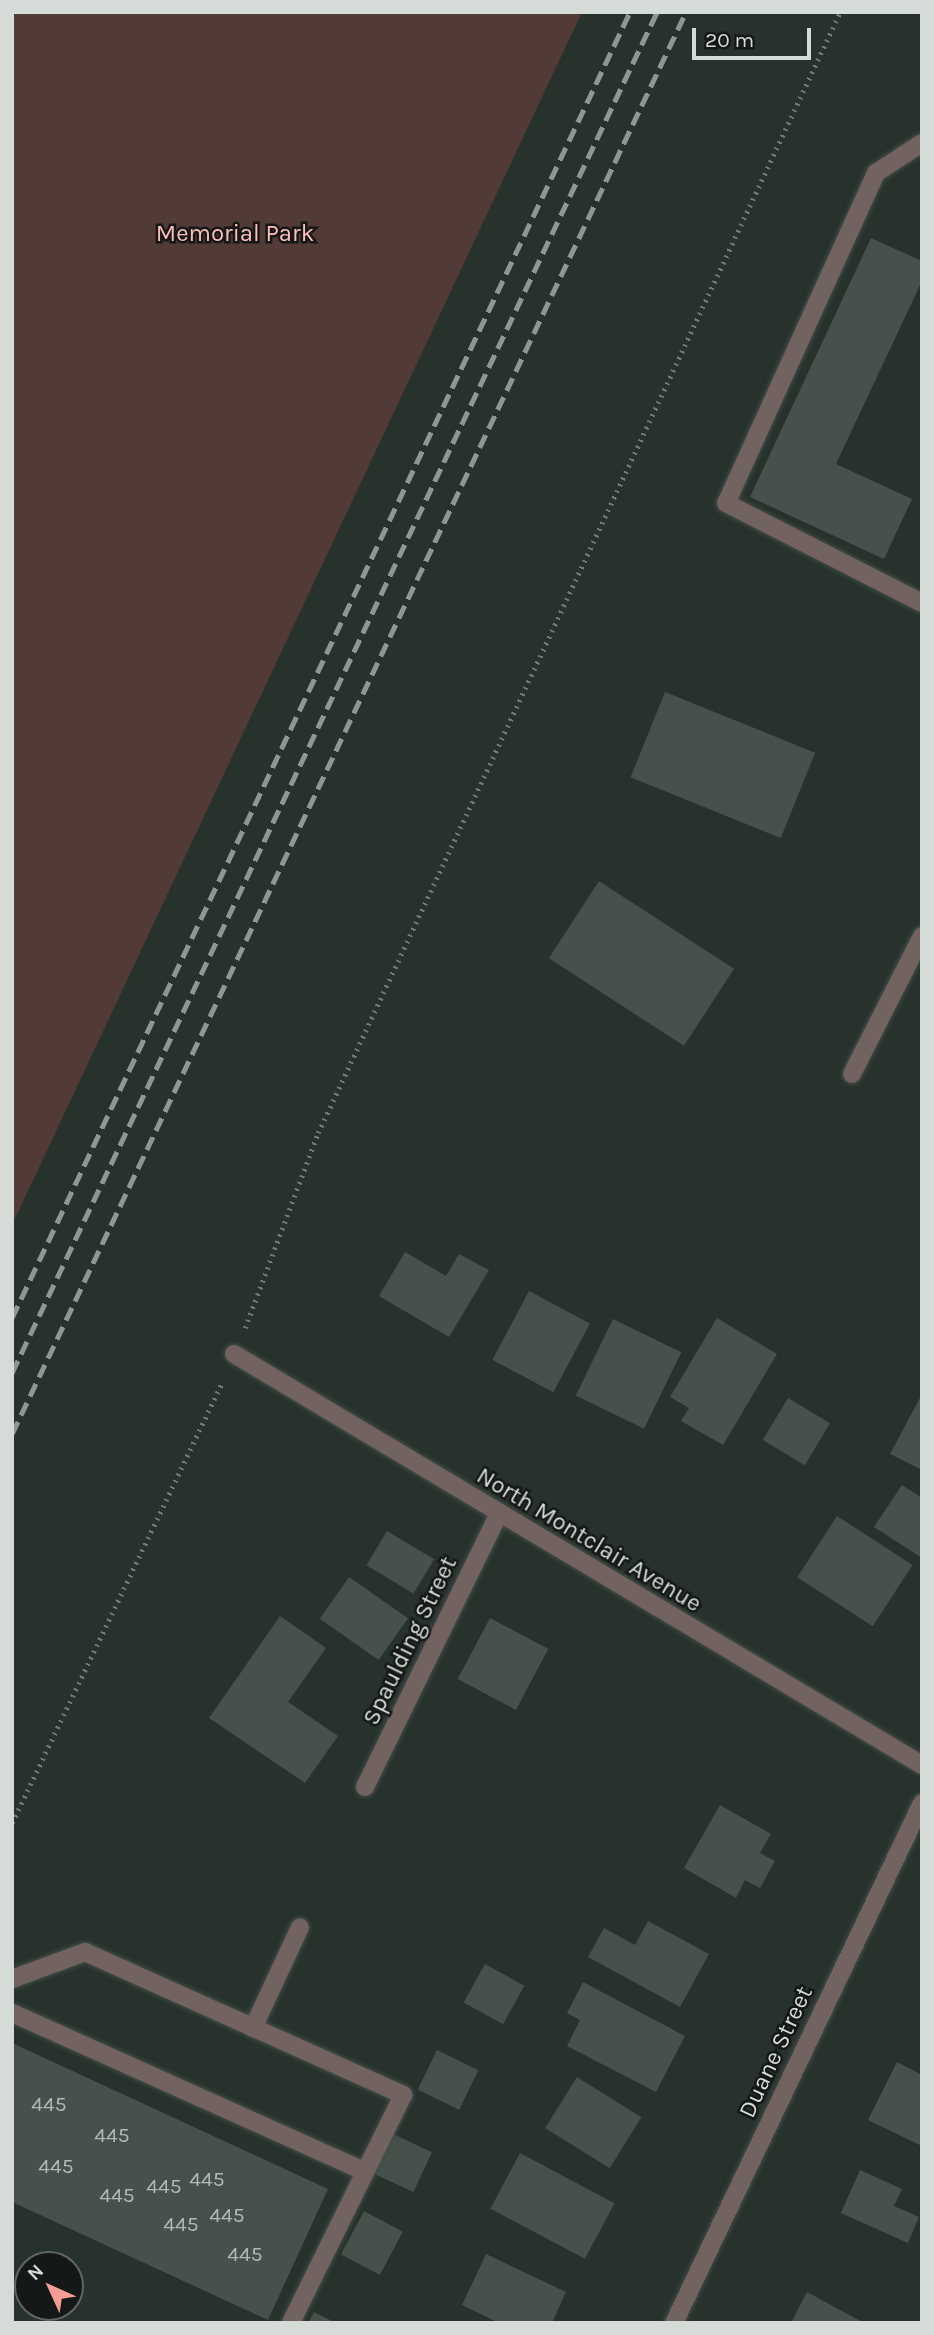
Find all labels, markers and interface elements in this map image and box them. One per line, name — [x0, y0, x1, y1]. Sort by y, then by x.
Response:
scale bar — [696, 14, 815, 58]
text: 20 m — [705, 28, 754, 52]
park label: Memorial Park — [156, 220, 314, 248]
street label: North Montclair Avenue — [471, 1461, 707, 1619]
street label: Spaulding Street — [357, 1552, 463, 1730]
street label: Duane Street — [733, 1982, 819, 2122]
house number: 445 — [31, 2091, 67, 2117]
house number: 445 — [94, 2122, 130, 2148]
house number: 445 — [38, 2153, 74, 2179]
house number: 445 — [189, 2166, 225, 2192]
house number: 445 — [146, 2173, 182, 2199]
house number: 445 — [99, 2182, 135, 2208]
house number: 445 — [209, 2202, 245, 2228]
house number: 445 — [163, 2211, 199, 2237]
house number: 445 — [227, 2241, 263, 2267]
north arrow — [14, 2251, 84, 2321]
text: N — [23, 2260, 48, 2285]

